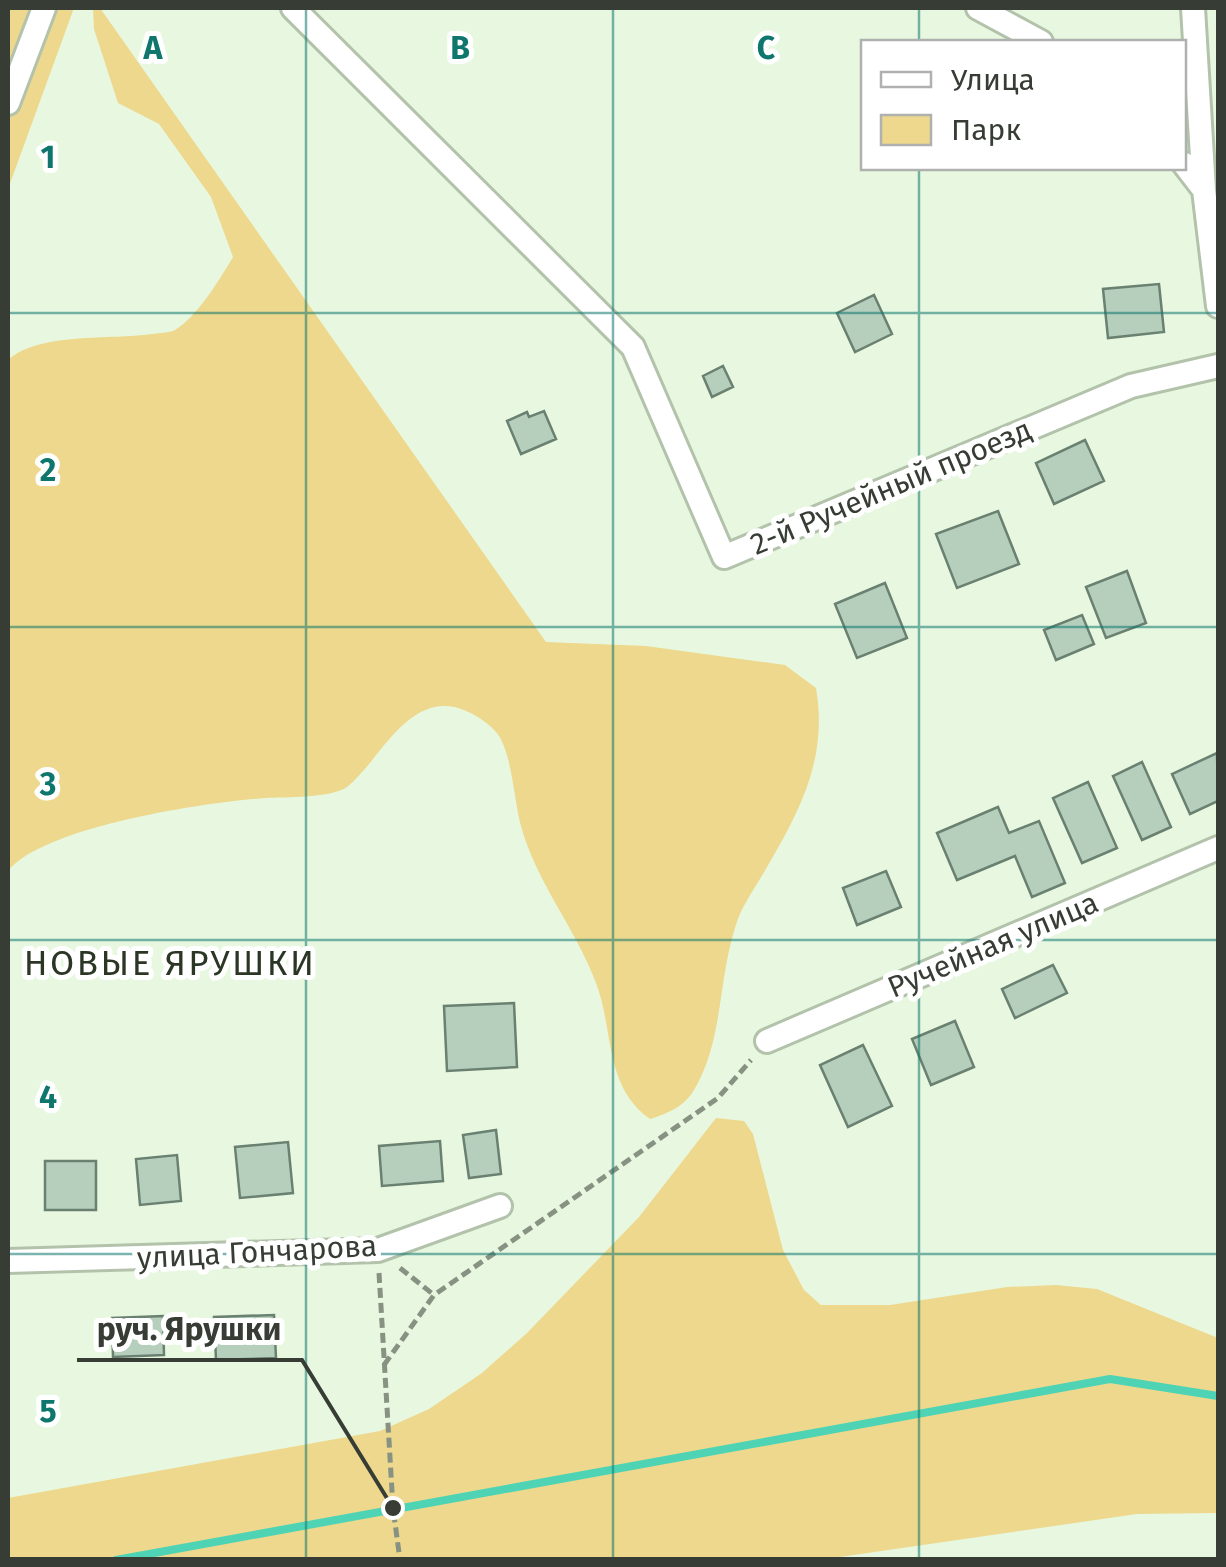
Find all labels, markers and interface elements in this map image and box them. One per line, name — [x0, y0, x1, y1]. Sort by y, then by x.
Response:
text: A — [143, 29, 164, 67]
text: B — [450, 29, 470, 67]
text: C — [757, 29, 776, 67]
legend — [861, 40, 1186, 170]
text: Улица — [951, 62, 1035, 98]
text: Парк — [951, 112, 1021, 148]
text: 1 — [41, 138, 55, 176]
street label: 2-й Ручейный проезд — [745, 411, 1037, 563]
text: 2 — [40, 451, 56, 489]
text: 3 — [39, 765, 56, 803]
street label: Ручейная улица — [882, 884, 1104, 1006]
district label: НОВЫЕ ЯРУШКИ — [24, 942, 316, 984]
text: 4 — [39, 1078, 57, 1116]
street label: улица Гончарова — [136, 1228, 378, 1276]
callout: руч. Ярушки — [77, 1298, 302, 1360]
text: руч. Ярушки — [97, 1310, 281, 1348]
text: 5 — [39, 1392, 57, 1430]

